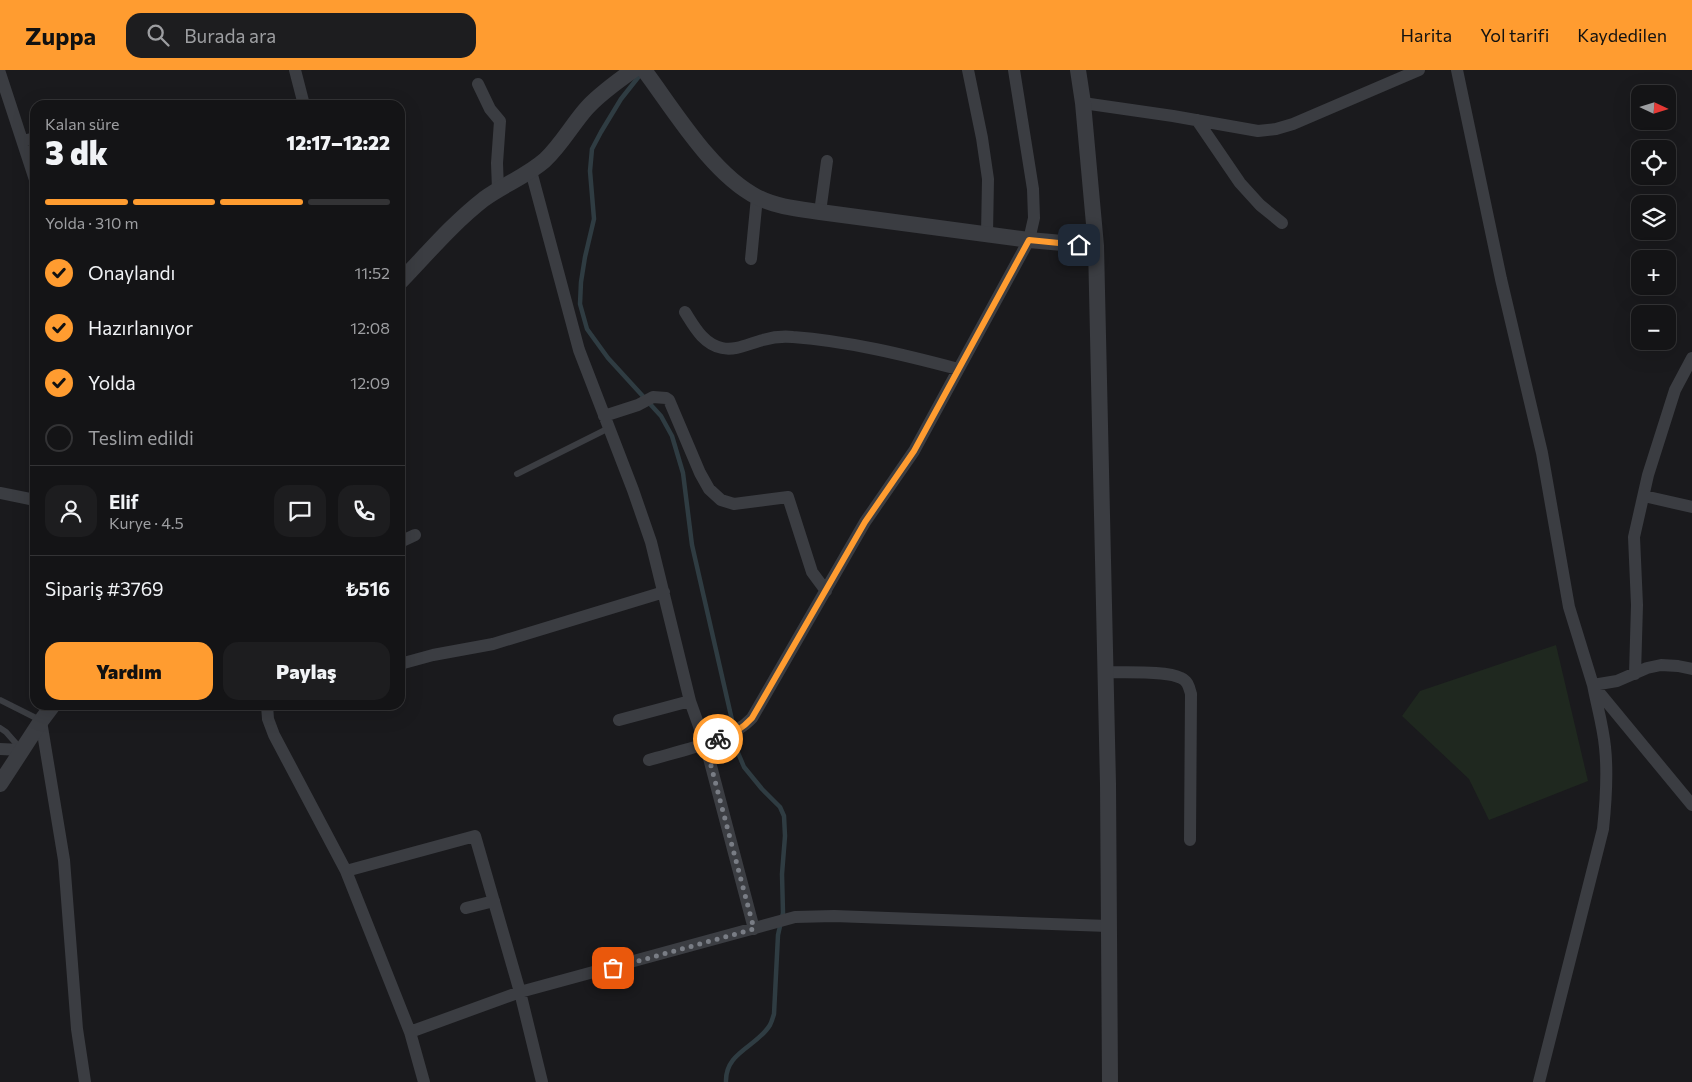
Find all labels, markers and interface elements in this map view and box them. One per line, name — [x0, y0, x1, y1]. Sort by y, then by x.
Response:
search box — [126, 13, 476, 58]
text: Zuppa — [25, 21, 96, 50]
icon: search — [144, 21, 172, 49]
text: Burada ara — [184, 24, 276, 47]
text: Harita — [1401, 24, 1452, 46]
text: Yol tarifi — [1480, 24, 1549, 46]
text: Kaydedilen — [1577, 24, 1667, 46]
north arrow — [1631, 85, 1676, 130]
map controls — [1631, 85, 1676, 350]
text: Kalan süre — [45, 114, 120, 133]
text: 12:17–12:22 — [286, 131, 390, 154]
text: 3 dk — [45, 132, 108, 172]
button: locate — [1631, 140, 1676, 185]
button: layers — [1631, 195, 1676, 240]
text: Yolda · 310 m — [45, 213, 139, 232]
pin — [1058, 224, 1100, 266]
icon: home — [1065, 231, 1093, 259]
button: + — [1631, 250, 1676, 295]
icon: check — [45, 259, 73, 287]
text: Onaylandı — [88, 261, 175, 284]
text: 11:52 — [354, 263, 390, 282]
button: − — [1631, 305, 1676, 350]
icon: check — [45, 314, 73, 342]
text: Hazırlanıyor — [88, 316, 193, 339]
text: 12:08 — [350, 318, 390, 337]
icon: check — [45, 369, 73, 397]
text: Yolda — [88, 371, 136, 394]
text: 12:09 — [350, 373, 390, 392]
text: Teslim edildi — [88, 426, 194, 449]
button: person — [45, 485, 97, 537]
button: chat — [274, 485, 326, 537]
button: phone — [338, 485, 390, 537]
text: Elif — [109, 490, 139, 513]
text: Kurye · 4.5 — [109, 513, 184, 532]
text: Sipariş #3769 — [45, 577, 164, 600]
text: ₺516 — [345, 577, 390, 600]
button: Yardım — [45, 642, 213, 700]
button: Paylaş — [223, 642, 390, 700]
courier — [693, 714, 743, 764]
icon: bike — [704, 725, 732, 753]
pin — [592, 947, 634, 989]
icon: bag — [599, 954, 627, 982]

